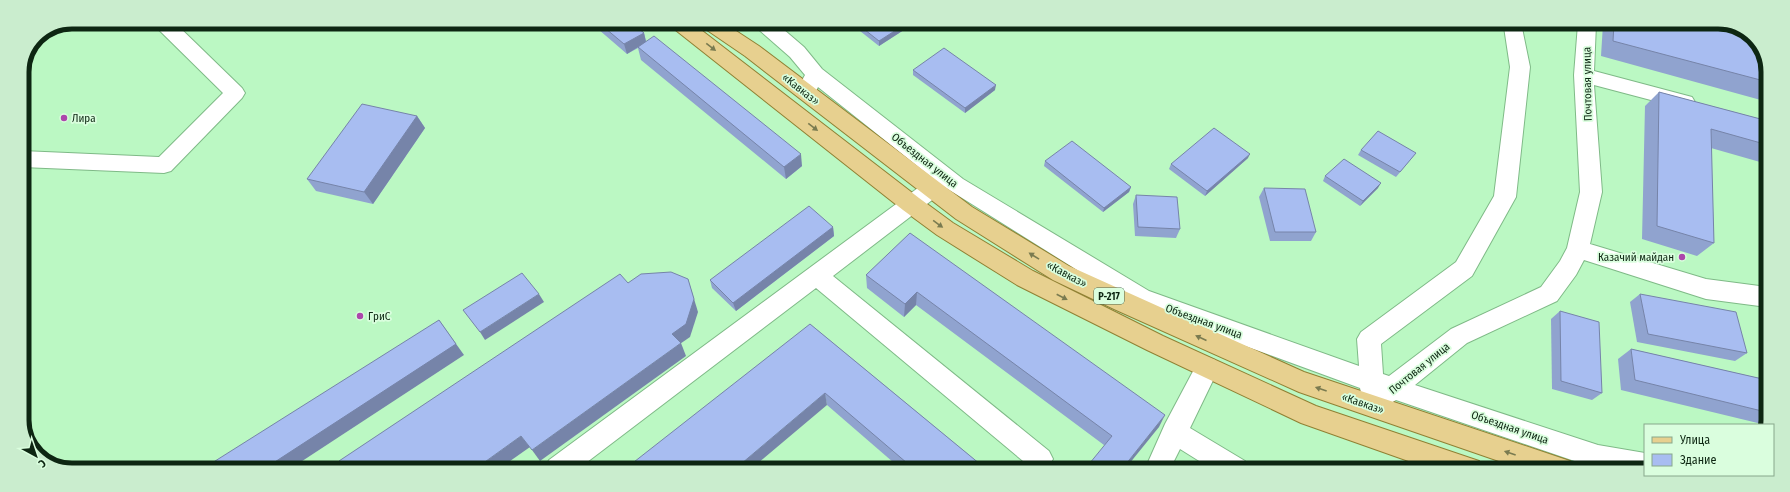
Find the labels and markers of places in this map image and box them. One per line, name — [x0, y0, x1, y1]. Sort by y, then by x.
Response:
place label: Лира — [72, 112, 96, 125]
marker: Лира — [59, 113, 69, 123]
place label: Казачий майдан — [1598, 251, 1674, 264]
marker: Казачий майдан — [1677, 252, 1687, 262]
place label: ГриС — [368, 310, 391, 323]
marker: ГриС — [355, 311, 365, 321]

